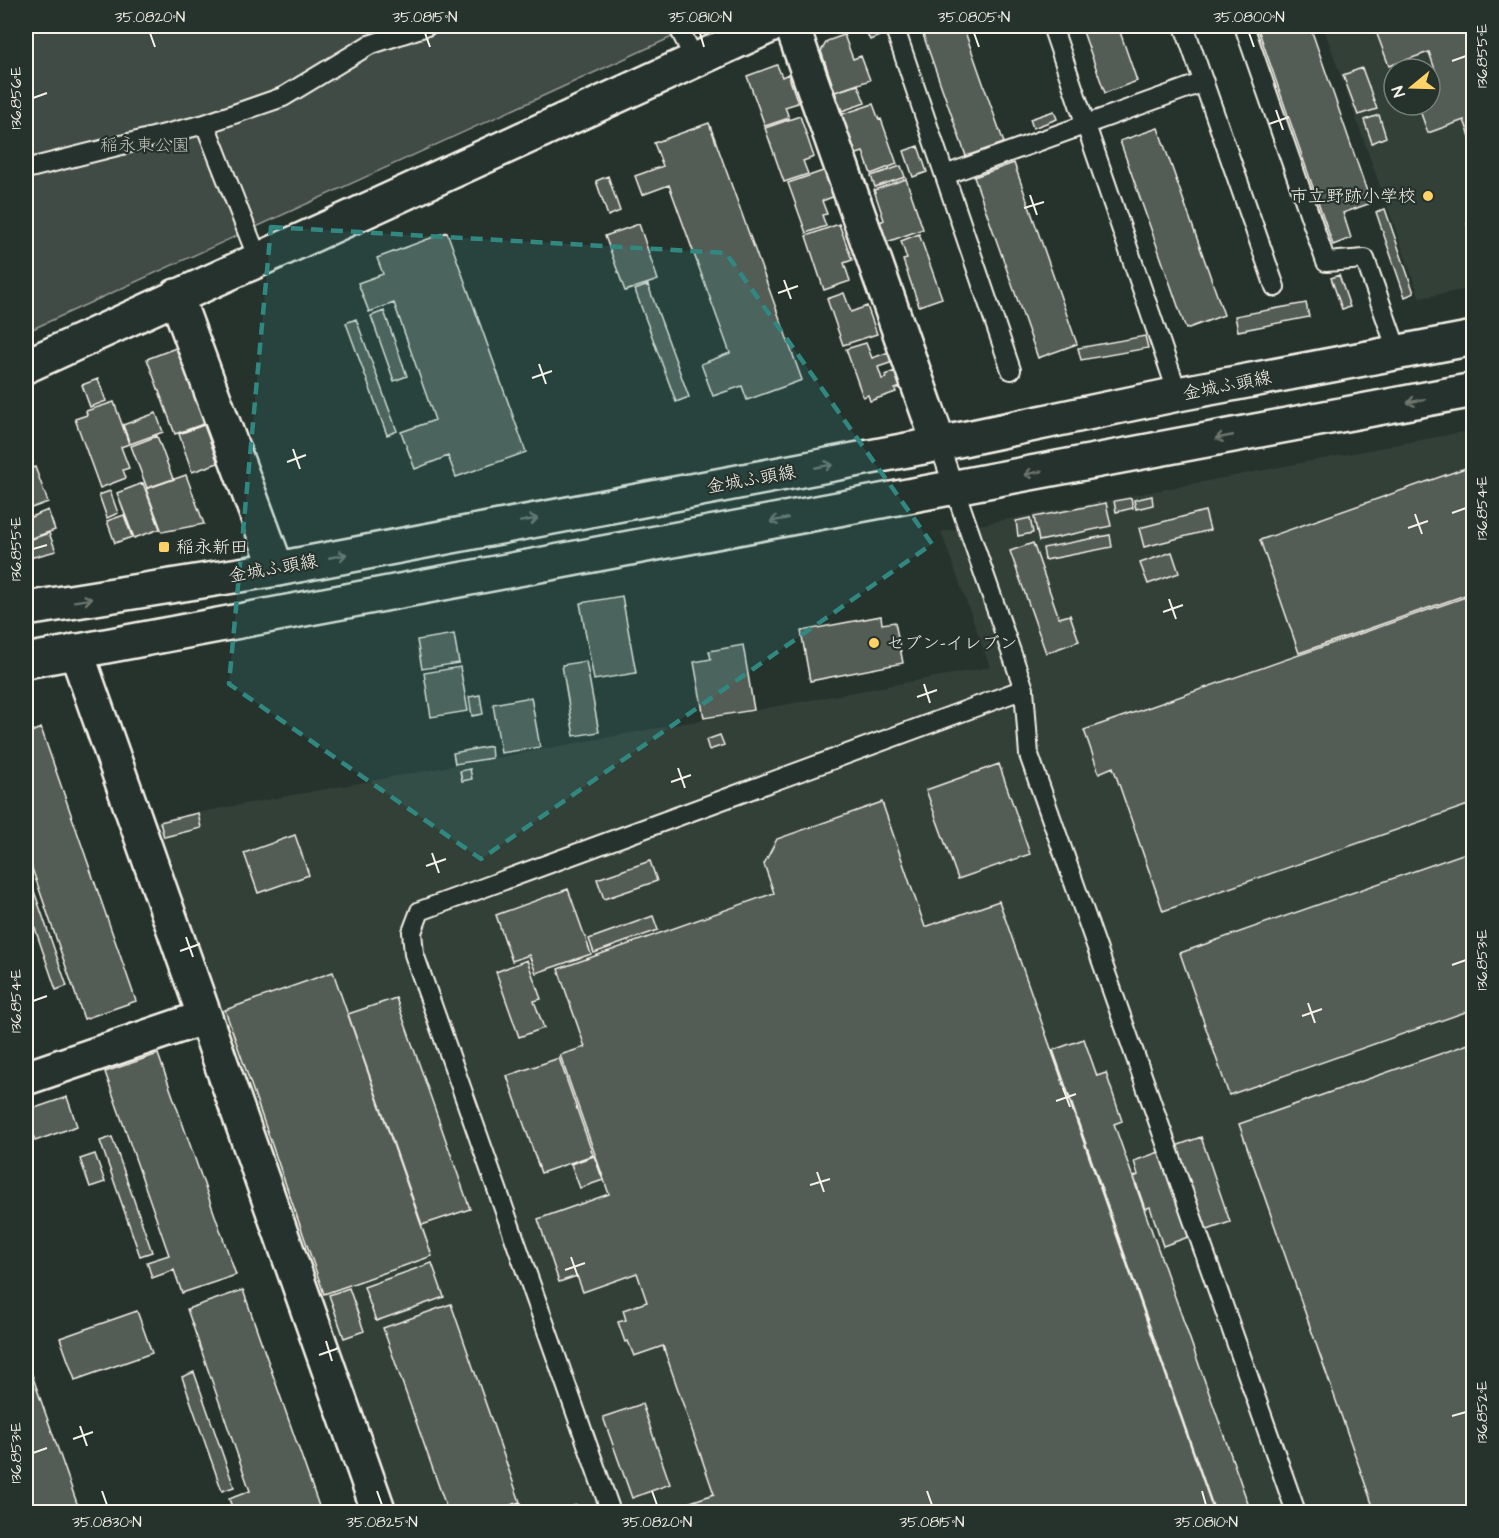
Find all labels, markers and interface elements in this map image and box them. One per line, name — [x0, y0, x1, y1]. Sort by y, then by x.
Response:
text: 35.0820°N — [115, 7, 185, 28]
text: 35.0815°N — [393, 7, 457, 28]
text: 35.0810°N — [668, 7, 732, 28]
text: 35.0805°N — [938, 7, 1010, 28]
text: 35.0800°N — [1213, 7, 1285, 28]
text: 136.855°E — [1472, 24, 1493, 88]
north arrow — [1382, 57, 1442, 117]
text: 136.856°E — [6, 66, 27, 130]
text: N — [1387, 83, 1411, 100]
park label: 稲永東公園 — [100, 133, 190, 158]
place label: 市立野跡小学校 — [1290, 184, 1416, 209]
marker: 市立野跡小学校 — [1421, 189, 1435, 203]
street label: 金城ふ頭線 — [1181, 365, 1274, 406]
one-way arrow — [1407, 396, 1426, 407]
one-way arrow — [1215, 432, 1235, 443]
street label: 金城ふ頭線 — [705, 459, 798, 500]
one-way arrow — [814, 460, 833, 471]
one-way arrow — [1023, 467, 1043, 478]
text: 136.854°E — [1472, 476, 1493, 540]
one-way arrow — [519, 514, 538, 525]
one-way arrow — [770, 515, 789, 526]
text: 136.855°E — [6, 517, 27, 581]
place label: 稲永新田 — [176, 535, 248, 560]
marker: 稲永新田 — [157, 540, 171, 554]
street label: 金城ふ頭線 — [227, 548, 320, 589]
one-way arrow — [327, 550, 347, 561]
one-way arrow — [73, 594, 93, 605]
place label: セブン-イレブン — [886, 631, 1018, 656]
marker: セブン-イレブン — [867, 636, 881, 650]
text: 136.853°E — [1472, 929, 1493, 991]
text: 136.854°E — [6, 969, 27, 1033]
text: 136.852°E — [1472, 1381, 1493, 1443]
text: 136.853°E — [6, 1422, 27, 1484]
text: 35.0830°N — [72, 1512, 142, 1533]
text: 35.0825°N — [346, 1512, 418, 1533]
text: 35.0820°N — [622, 1512, 692, 1533]
text: 35.0815°N — [900, 1512, 964, 1533]
text: 35.0810°N — [1174, 1512, 1238, 1533]

